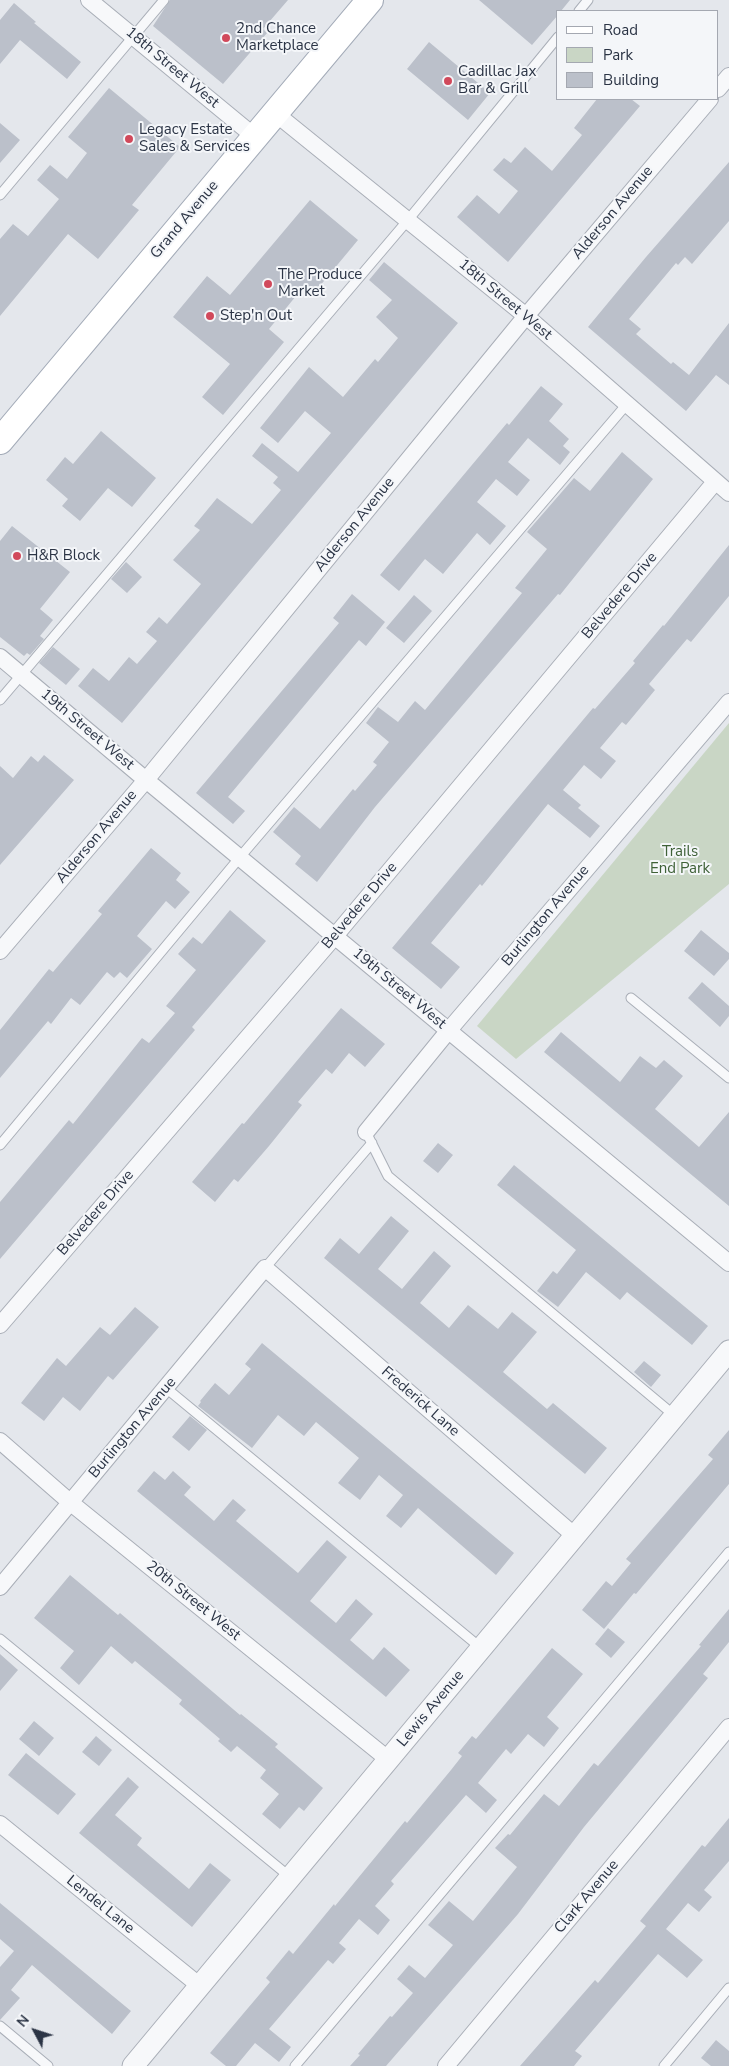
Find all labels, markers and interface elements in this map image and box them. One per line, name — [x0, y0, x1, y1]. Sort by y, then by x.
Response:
legend — [556, 10, 719, 100]
place label: 2nd Chance Marketplace — [236, 20, 319, 55]
text: Road — [603, 20, 638, 40]
street label: 18th Street West — [122, 24, 222, 112]
marker: 2nd Chance Marketplace — [220, 32, 232, 44]
text: Park — [603, 45, 633, 65]
place label: Cadillac Jax Bar & Grill — [458, 63, 536, 98]
text: Building — [603, 70, 659, 90]
marker: Cadillac Jax Bar & Grill — [442, 75, 454, 87]
place label: Legacy Estate Sales & Services — [139, 121, 250, 156]
marker: Legacy Estate Sales & Services — [123, 133, 135, 145]
street label: Alderson Avenue — [569, 163, 657, 263]
street label: Grand Avenue — [147, 177, 223, 263]
street label: 18th Street West — [455, 256, 555, 344]
place label: The Produce Market — [278, 266, 362, 301]
marker: The Produce Market — [262, 278, 274, 290]
place label: Step'n Out — [220, 307, 292, 325]
marker: Step'n Out — [204, 310, 216, 322]
street label: Alderson Avenue — [311, 474, 399, 576]
place label: H&R Block — [27, 547, 100, 565]
street label: Belvedere Drive — [579, 549, 661, 643]
marker: H&R Block — [11, 550, 23, 562]
street label: 19th Street West — [37, 686, 137, 774]
street label: Alderson Avenue — [53, 787, 141, 887]
park label: Trails End Park — [650, 843, 710, 878]
street label: Belvedere Drive — [319, 859, 401, 953]
street label: Burlington Avenue — [499, 862, 593, 970]
street label: 19th Street West — [349, 945, 449, 1033]
street label: Belvedere Drive — [54, 1167, 138, 1259]
street label: Frederick Lane — [377, 1363, 463, 1441]
street label: Burlington Avenue — [86, 1374, 180, 1482]
street label: 20th Street West — [142, 1557, 244, 1645]
street label: Lewis Avenue — [394, 1667, 468, 1751]
street label: Clark Avenue — [551, 1857, 623, 1937]
street label: Lendel Lane — [62, 1872, 138, 1938]
north arrow — [10, 2006, 60, 2056]
text: N — [12, 2011, 34, 2031]

